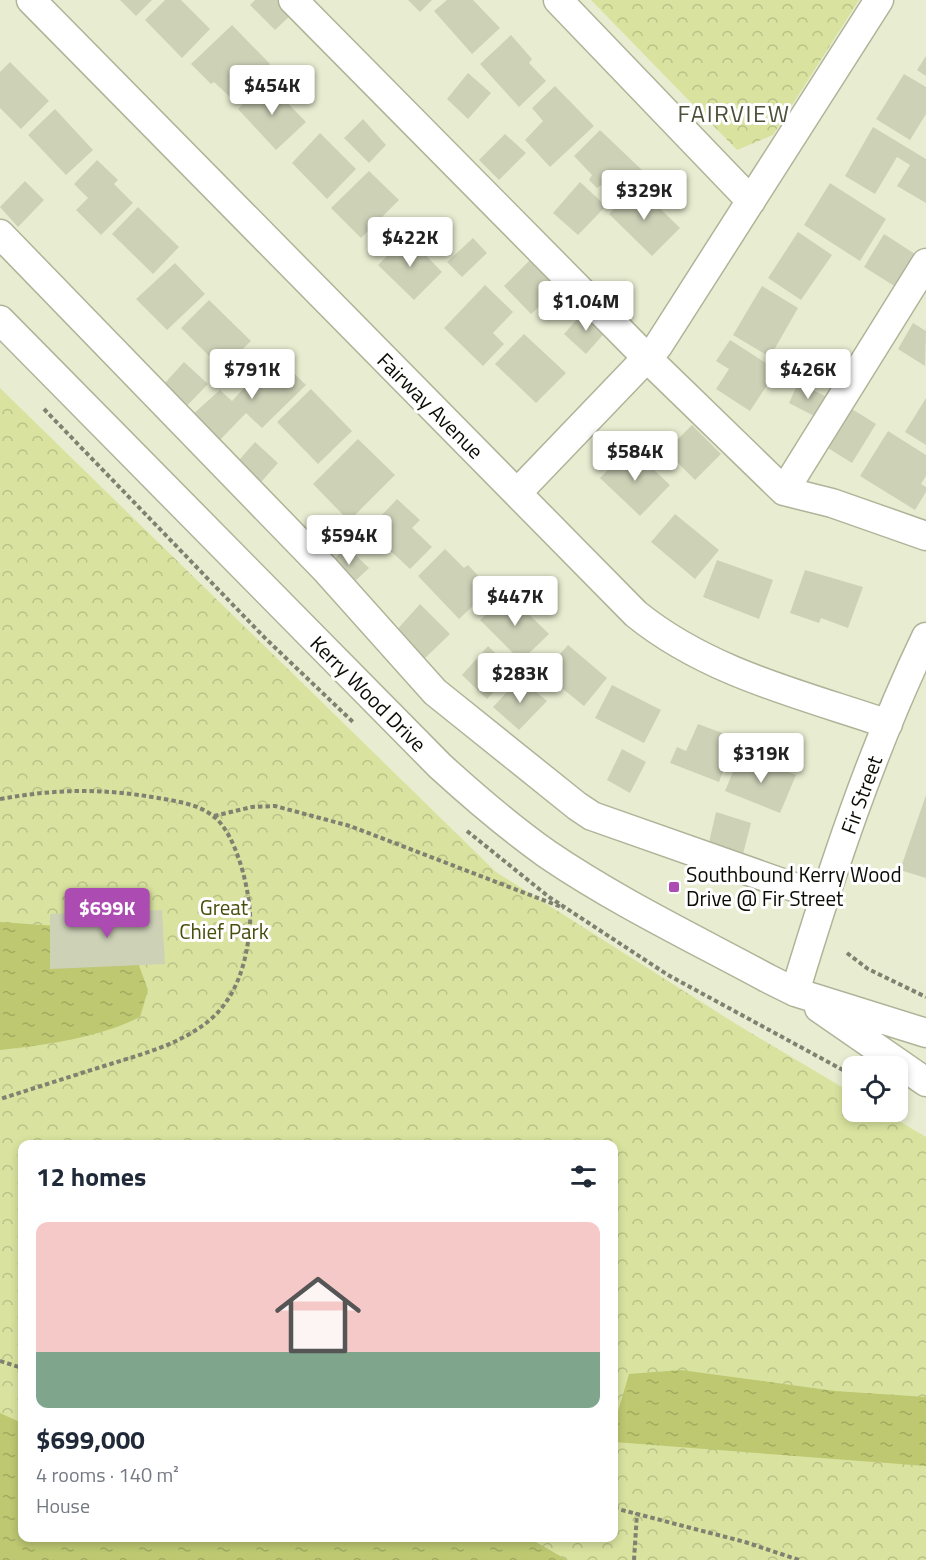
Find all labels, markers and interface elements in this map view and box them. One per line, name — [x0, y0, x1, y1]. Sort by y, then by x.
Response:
pin: $454K — [230, 65, 314, 116]
text: $454K — [244, 69, 300, 100]
district label: FAIRVIEW — [678, 95, 790, 131]
pin: $329K — [602, 170, 686, 221]
text: $329K — [616, 174, 672, 205]
pin: $422K — [368, 217, 452, 268]
text: $422K — [382, 221, 438, 252]
pin: $1.04M — [537, 281, 635, 332]
text: $1.04M — [552, 285, 620, 316]
street label: Fairway Avenue — [370, 345, 491, 466]
pin: $791K — [210, 349, 294, 400]
pin: $426K — [766, 349, 850, 400]
text: $791K — [224, 353, 280, 384]
text: $426K — [780, 353, 836, 384]
pin: $584K — [593, 431, 677, 482]
text: $584K — [607, 435, 663, 466]
pin: $594K — [307, 515, 391, 566]
text: $594K — [321, 519, 377, 550]
pin: $447K — [473, 576, 557, 627]
text: $447K — [487, 580, 543, 611]
street label: Kerry Wood Drive — [303, 628, 434, 759]
pin: $283K — [478, 653, 562, 704]
text: $283K — [492, 657, 548, 688]
pin: $319K — [719, 733, 803, 784]
text: $319K — [733, 737, 789, 768]
street label: Fir Street — [832, 750, 890, 839]
place label: Southbound Kerry Wood Drive @ Fir Street — [686, 858, 902, 914]
marker: Southbound Kerry Wood Drive @ Fir Street — [667, 880, 681, 894]
pin: $699K — [65, 888, 149, 939]
park label: Great Chief Park — [179, 891, 269, 947]
text: $699K — [79, 892, 135, 923]
map controls — [842, 1056, 908, 1122]
button: locate — [842, 1056, 908, 1122]
text: 12 homes — [36, 1157, 146, 1196]
icon: filters — [567, 1160, 600, 1193]
icon: home — [264, 1261, 372, 1369]
text: $699,000 — [36, 1420, 145, 1459]
text: 4 rooms · 140 m² — [36, 1459, 179, 1490]
text: House — [36, 1490, 90, 1521]

